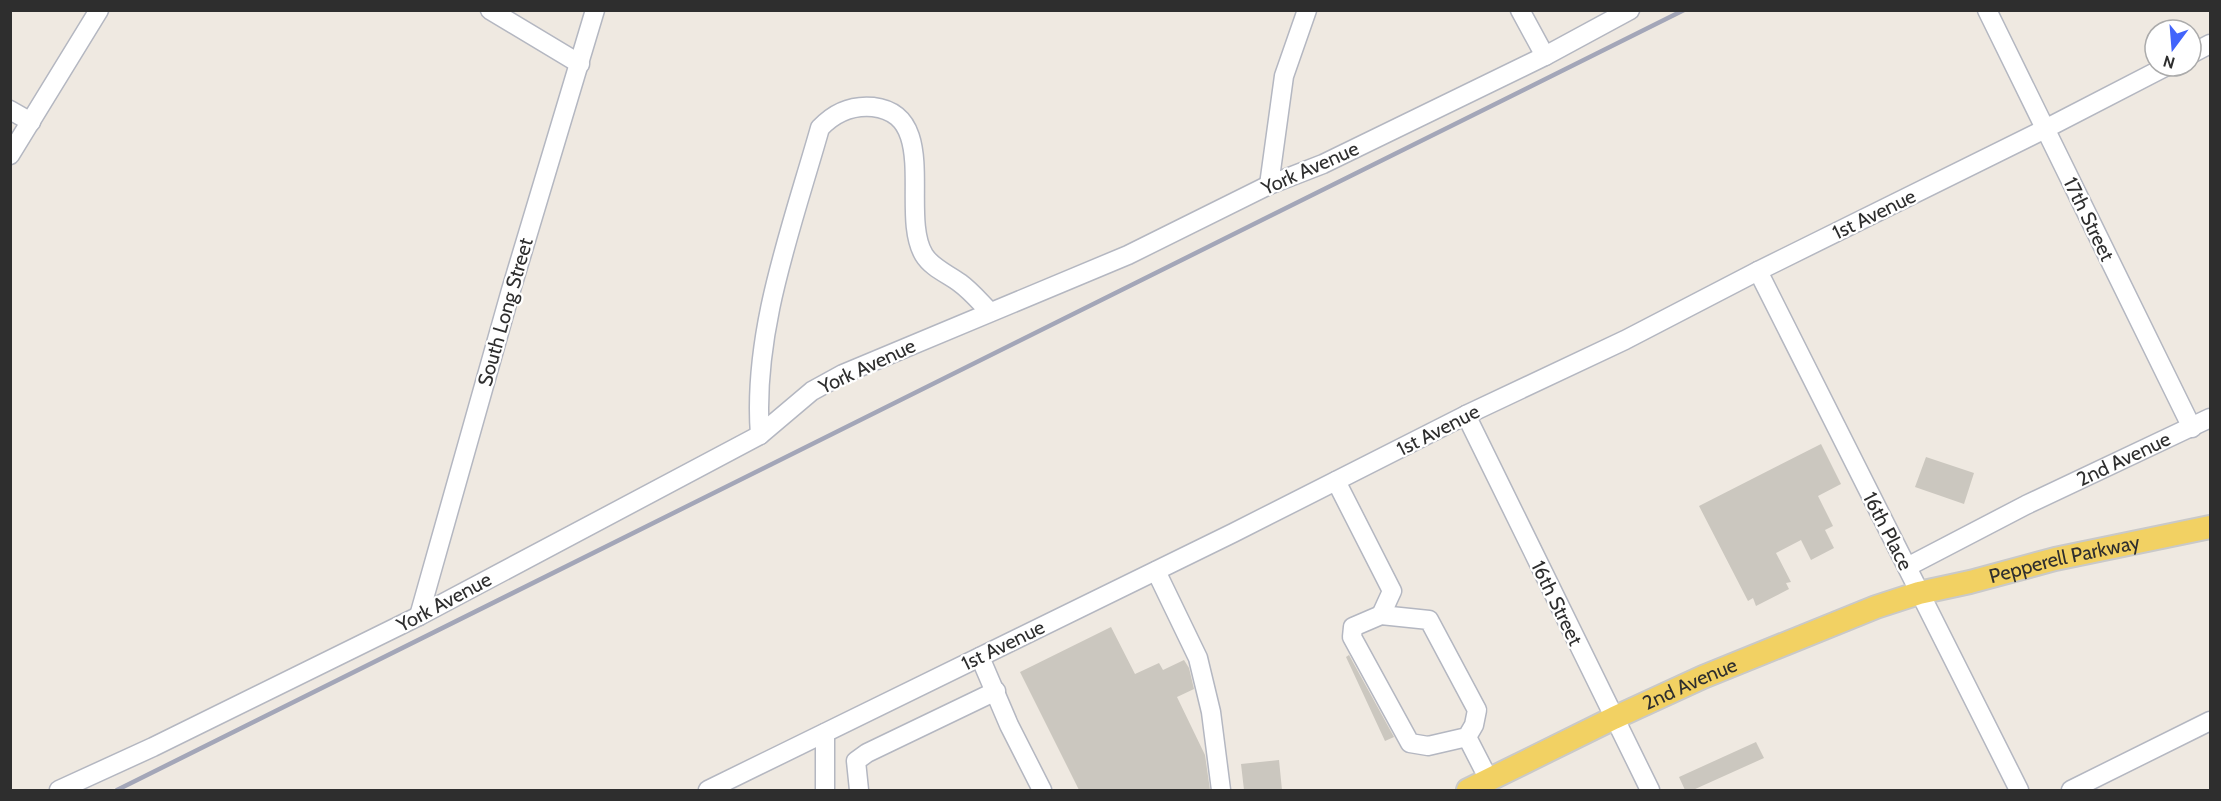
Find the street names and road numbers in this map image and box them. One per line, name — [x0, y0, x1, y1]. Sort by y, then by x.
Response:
street label: York Avenue — [1257, 136, 1362, 200]
street label: 17th Street — [2058, 173, 2120, 265]
street label: 1st Avenue — [1829, 184, 1919, 244]
street label: South Long Street — [472, 235, 538, 389]
street label: York Avenue — [814, 333, 919, 399]
street label: 1st Avenue — [1393, 399, 1483, 461]
street label: 2nd Avenue — [2073, 427, 2174, 491]
street label: 16th Place — [1858, 488, 1918, 574]
street label: Pepperell Parkway — [1986, 530, 2142, 588]
street label: 16th Street — [1526, 557, 1588, 650]
street label: York Avenue — [392, 567, 495, 637]
street label: 1st Avenue — [958, 615, 1048, 675]
street label: 2nd Avenue — [1639, 653, 1740, 715]

